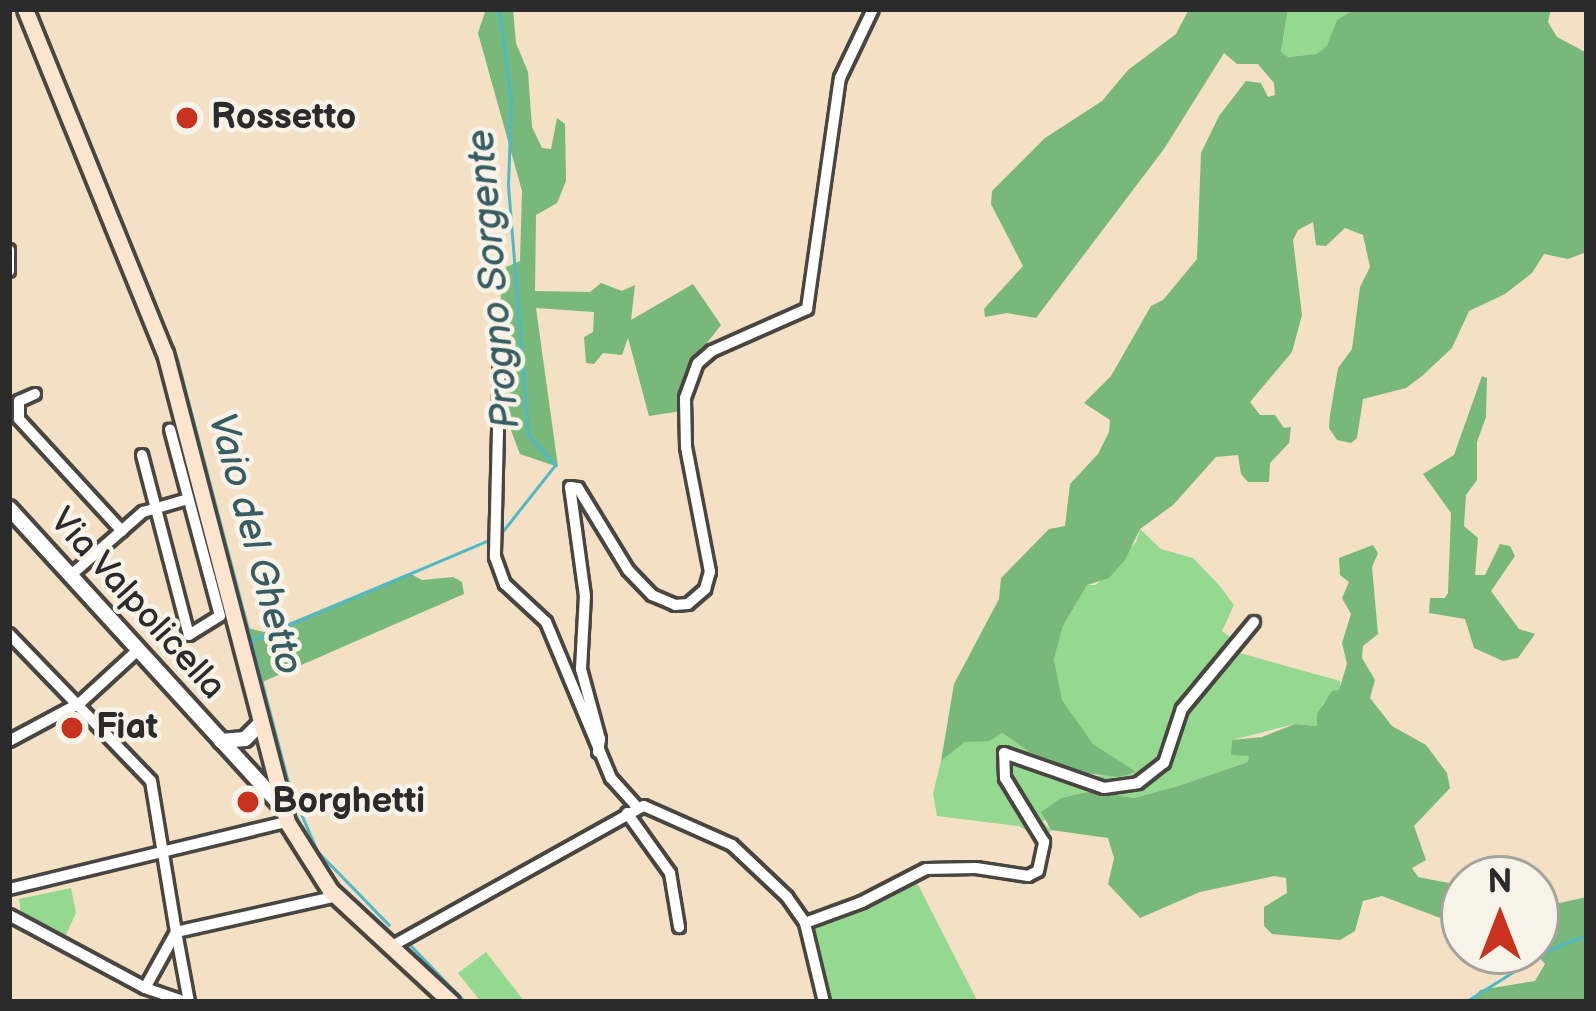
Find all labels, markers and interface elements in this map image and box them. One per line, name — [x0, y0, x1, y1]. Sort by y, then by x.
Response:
place label: Rossetto — [211, 96, 356, 140]
marker: Rossetto — [174, 105, 200, 131]
water label: Progno Sorgente — [459, 127, 531, 431]
water label: Vaio del Ghetto — [197, 408, 311, 680]
street label: Via Valpolicella — [40, 499, 234, 709]
place label: Fiat — [96, 706, 158, 750]
marker: Fiat — [59, 715, 85, 741]
place label: Borghetti — [272, 780, 425, 824]
marker: Borghetti — [235, 789, 261, 815]
north arrow — [1440, 855, 1560, 975]
text: N — [1488, 862, 1512, 902]

